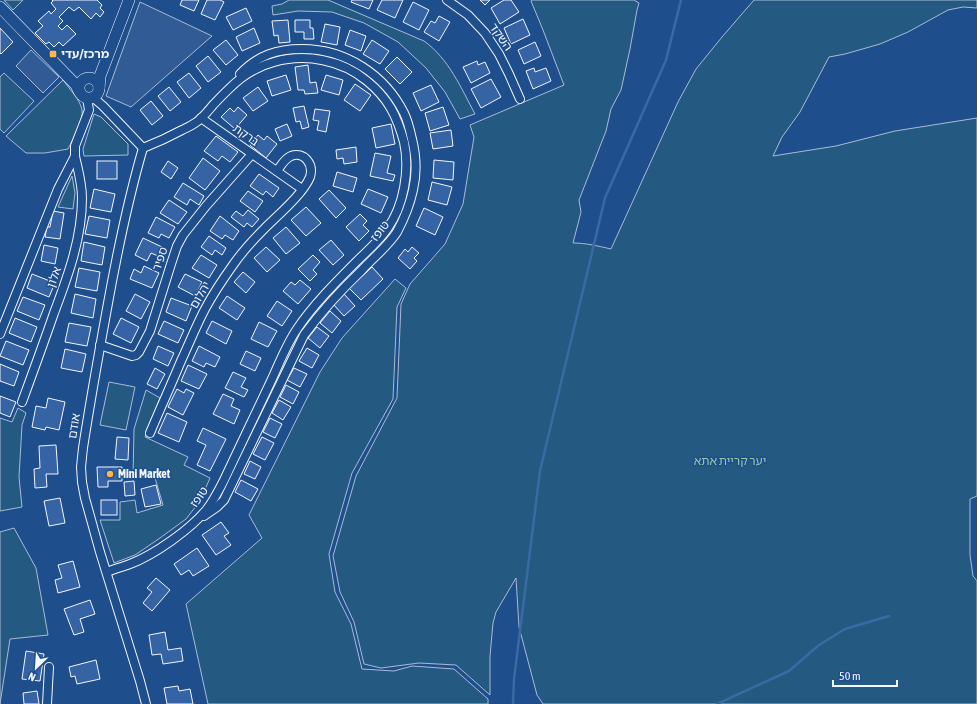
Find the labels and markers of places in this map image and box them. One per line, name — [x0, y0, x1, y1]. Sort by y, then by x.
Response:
place label: מרכז/עדי — [61, 47, 110, 61]
marker: מרכז/עדי — [48, 49, 58, 59]
place label: Mini Market — [118, 467, 171, 481]
marker: Mini Market — [105, 469, 115, 479]

